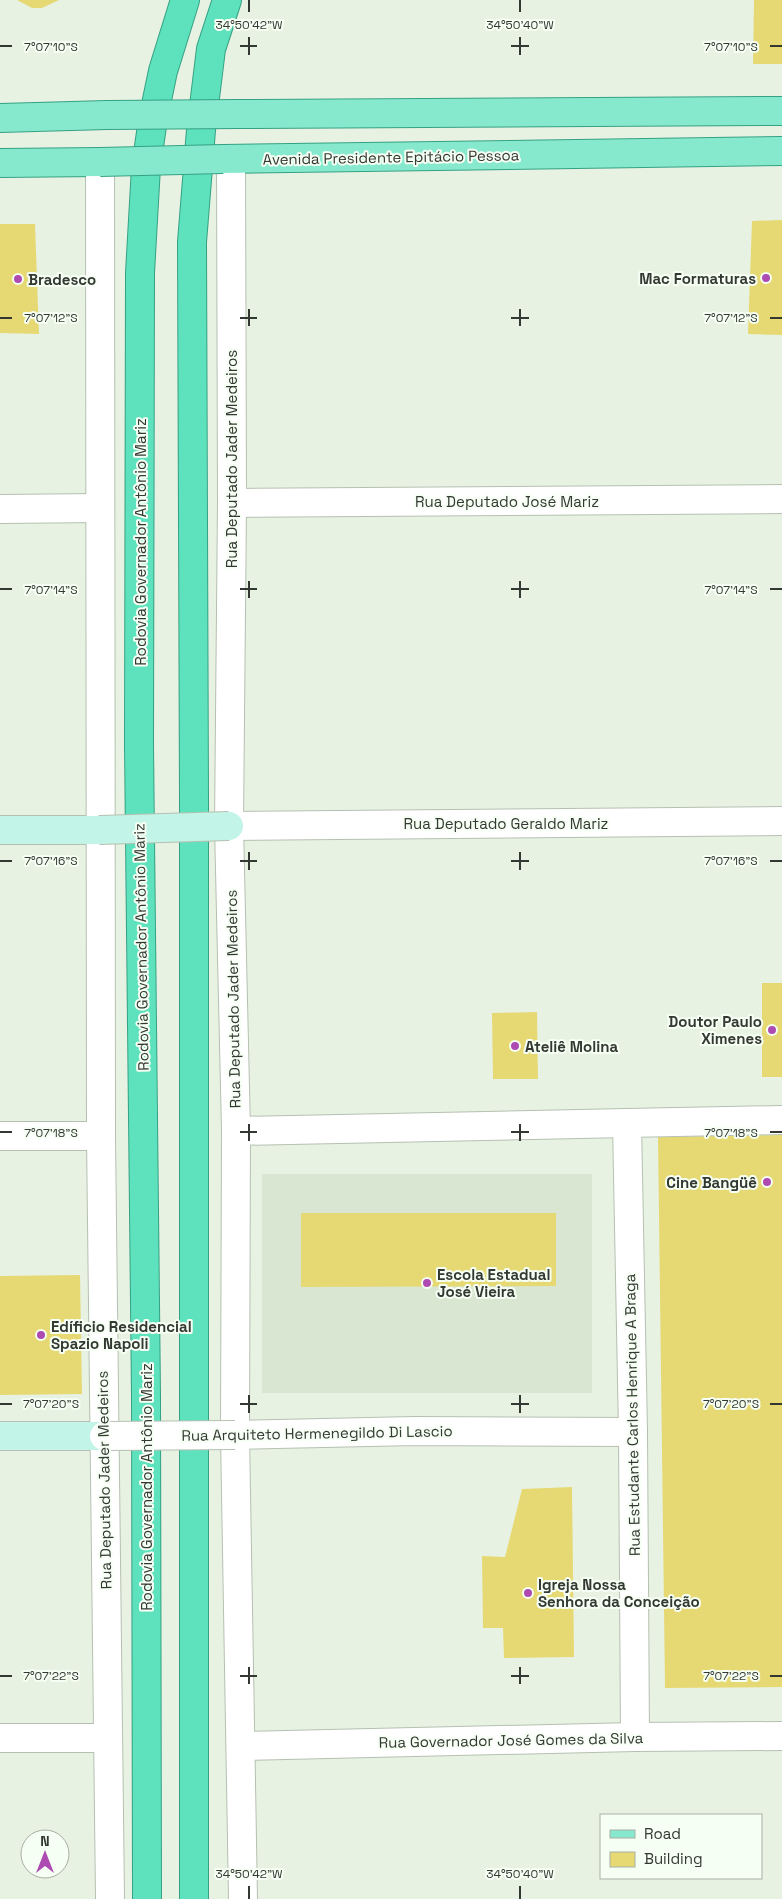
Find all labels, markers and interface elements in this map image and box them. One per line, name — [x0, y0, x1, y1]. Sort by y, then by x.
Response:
text: 34°50'42"W — [215, 17, 283, 33]
text: 34°50'40"W — [486, 17, 554, 33]
text: 7°07'10"S — [24, 39, 78, 55]
text: 7°07'10"S — [704, 39, 758, 55]
street label: Avenida Presidente Epitácio Pessoa — [262, 145, 520, 169]
place label: Mac Formaturas — [639, 269, 756, 288]
place label: Bradesco — [28, 270, 96, 289]
marker: Mac Formaturas — [760, 272, 772, 284]
marker: Bradesco — [12, 273, 24, 285]
text: 7°07'12"S — [24, 310, 78, 326]
text: 7°07'12"S — [704, 310, 758, 326]
street label: Rua Deputado Jader Medeiros — [222, 350, 241, 568]
street label: Rodovia Governador Antônio Mariz — [131, 418, 150, 666]
street label: Rua Deputado José Mariz — [415, 492, 599, 511]
text: 7°07'14"S — [24, 582, 78, 598]
text: 7°07'14"S — [704, 582, 758, 598]
street label: Rua Deputado Geraldo Mariz — [404, 814, 608, 833]
street label: Rodovia Governador Antônio Mariz — [129, 823, 153, 1071]
text: 7°07'16"S — [24, 853, 78, 869]
text: 7°07'16"S — [704, 853, 758, 869]
street label: Rua Deputado Jader Medeiros — [222, 890, 244, 1108]
place label: Doutor Paulo Ximenes — [668, 1012, 762, 1048]
marker: Doutor Paulo Ximenes — [766, 1024, 778, 1036]
place label: Ateliê Molina — [525, 1037, 618, 1056]
marker: Ateliê Molina — [509, 1040, 521, 1052]
text: 7°07'18"S — [24, 1125, 78, 1141]
text: 7°07'18"S — [704, 1125, 758, 1141]
place label: Cine Bangüê — [666, 1173, 757, 1192]
marker: Cine Bangüê — [761, 1176, 773, 1188]
place label: Escola Estadual José Vieira — [437, 1265, 550, 1301]
street label: Rua Estudante Carlos Henrique A Braga — [620, 1273, 644, 1556]
marker: Escola Estadual José Vieira — [421, 1277, 433, 1289]
place label: Edíficio Residencial Spazio Napoli — [51, 1317, 192, 1353]
marker: Edíficio Residencial Spazio Napoli — [35, 1329, 47, 1341]
street label: Rodovia Governador Antônio Mariz — [137, 1363, 156, 1611]
street label: Rua Deputado Jader Medeiros — [93, 1371, 115, 1589]
text: 7°07'20"S — [23, 1396, 79, 1412]
text: 7°07'20"S — [703, 1396, 759, 1412]
street label: Rua Arquiteto Hermenegildo Di Lascio — [181, 1421, 453, 1445]
place label: Igreja Nossa Senhora da Conceição — [538, 1575, 700, 1611]
marker: Igreja Nossa Senhora da Conceição — [522, 1587, 534, 1599]
text: 7°07'22"S — [23, 1668, 79, 1684]
text: 7°07'22"S — [703, 1668, 759, 1684]
street label: Rua Governador José Gomes da Silva — [379, 1728, 644, 1752]
legend — [600, 1814, 762, 1879]
text: Road — [644, 1824, 681, 1843]
north arrow — [20, 1829, 70, 1879]
text: N — [40, 1832, 50, 1850]
text: Building — [644, 1849, 703, 1868]
text: 34°50'42"W — [215, 1866, 283, 1882]
text: 34°50'40"W — [486, 1866, 554, 1882]

